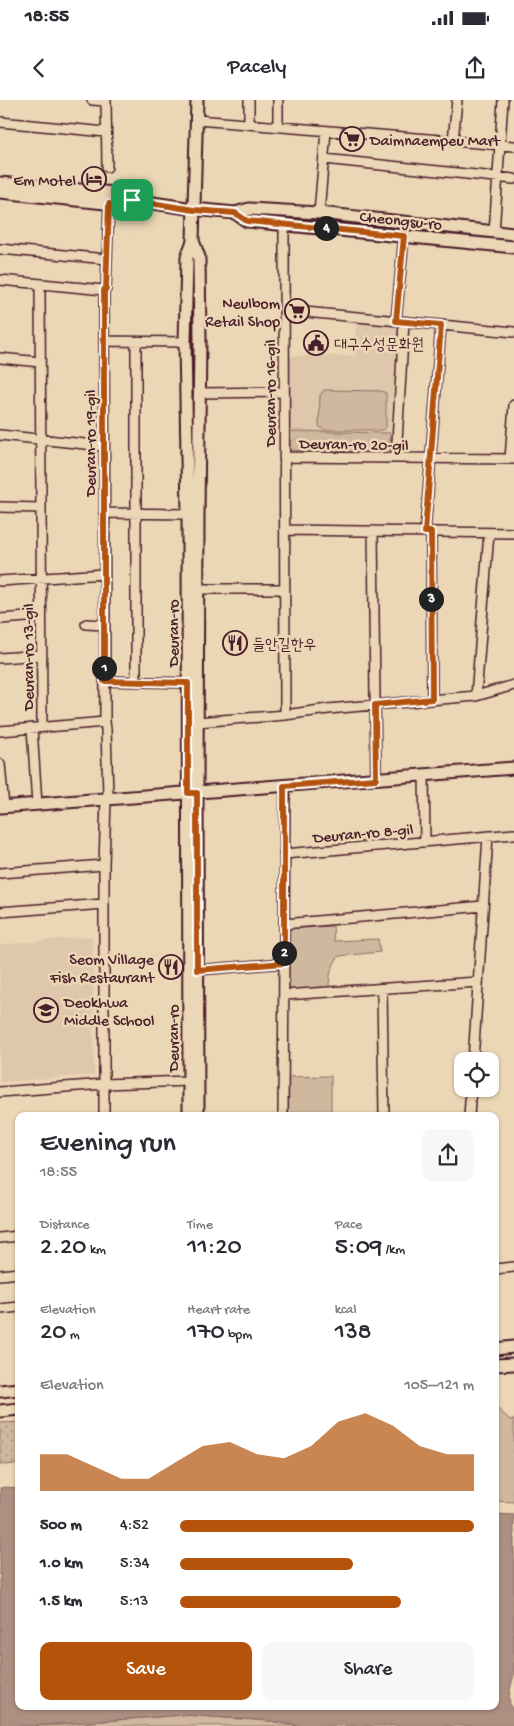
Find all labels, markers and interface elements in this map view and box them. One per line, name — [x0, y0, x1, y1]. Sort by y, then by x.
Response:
text: 18:55 — [25, 6, 69, 29]
icon: back — [25, 54, 53, 82]
icon: share — [461, 54, 489, 82]
text: Pacely — [228, 55, 286, 81]
supermarket icon: Daimnaempeu Mart — [339, 126, 365, 152]
place label: Daimnaempeu Mart — [369, 133, 501, 152]
hotel icon: Em Motel — [81, 166, 107, 192]
place label: Em Motel — [13, 173, 76, 192]
pin — [111, 179, 153, 221]
icon: arrive — [118, 186, 146, 214]
street label: Cheongsu-ro — [358, 209, 443, 236]
pin: 4 — [314, 216, 338, 240]
text: 4 — [323, 220, 330, 237]
place label: Neulbom Retail Shop — [205, 296, 281, 333]
supermarket icon: Neulbom Retail Shop — [284, 298, 310, 324]
public building icon: 대구수성문화원 — [303, 330, 329, 356]
place label: 대구수성문화원 — [334, 337, 424, 356]
street label: Deuran-ro 16-gil — [263, 340, 282, 447]
street label: Deuran-ro 19-gil — [83, 390, 102, 497]
street label: Deuran-ro 20-gil — [298, 436, 409, 457]
pin: 3 — [418, 586, 444, 612]
text: 3 — [428, 591, 435, 608]
street label: Deuran-ro — [166, 599, 185, 668]
street label: Deuran-ro 13-gil — [21, 603, 40, 712]
restaurant icon: 들안길한우 — [222, 630, 248, 656]
place label: 들안길한우 — [252, 637, 316, 656]
pin: 1 — [92, 656, 116, 680]
text: 1 — [102, 660, 107, 677]
street label: Deuran-ro 8-gil — [311, 822, 414, 849]
pin: 2 — [272, 940, 296, 966]
text: 2 — [281, 945, 288, 962]
place label: Seom Village Fish Restaurant — [49, 952, 155, 989]
restaurant icon: Seom Village Fish Restaurant — [158, 954, 184, 980]
place label: Deokhwa Middle School — [63, 995, 154, 1032]
school or university icon: Deokhwa Middle School — [33, 997, 59, 1023]
street label: Deuran-ro — [166, 1004, 185, 1073]
map controls — [454, 1052, 499, 1097]
button: locate — [454, 1052, 499, 1097]
text: Evening run — [40, 1128, 176, 1161]
button: share — [422, 1129, 474, 1181]
text: 18:55 — [40, 1164, 77, 1183]
text: Distance — [40, 1217, 89, 1234]
text: Time — [187, 1217, 213, 1234]
text: Pace — [335, 1217, 362, 1234]
text: 2.20 — [40, 1234, 87, 1263]
text: 11:20 — [187, 1234, 242, 1263]
text: 5:09 — [335, 1234, 382, 1263]
text: km — [87, 1242, 106, 1259]
text: /km — [382, 1242, 405, 1259]
text: Elevation — [40, 1302, 96, 1319]
text: Heart rate — [187, 1302, 250, 1319]
text: kcal — [335, 1302, 357, 1319]
text: 20 — [40, 1319, 66, 1348]
text: 170 — [187, 1319, 225, 1348]
text: 138 — [335, 1319, 371, 1348]
text: m — [66, 1327, 80, 1344]
text: bpm — [225, 1327, 252, 1344]
text: Elevation — [40, 1377, 104, 1396]
text: 105–121 m — [404, 1377, 474, 1396]
text: 500 m — [40, 1517, 82, 1536]
text: 4:52 — [120, 1517, 149, 1536]
text: 1.0 km — [40, 1555, 83, 1574]
text: 5:34 — [120, 1555, 149, 1574]
text: 1.5 km — [40, 1593, 82, 1612]
text: 5:13 — [120, 1593, 148, 1612]
button: Save — [40, 1642, 252, 1700]
button: Share — [262, 1642, 474, 1700]

